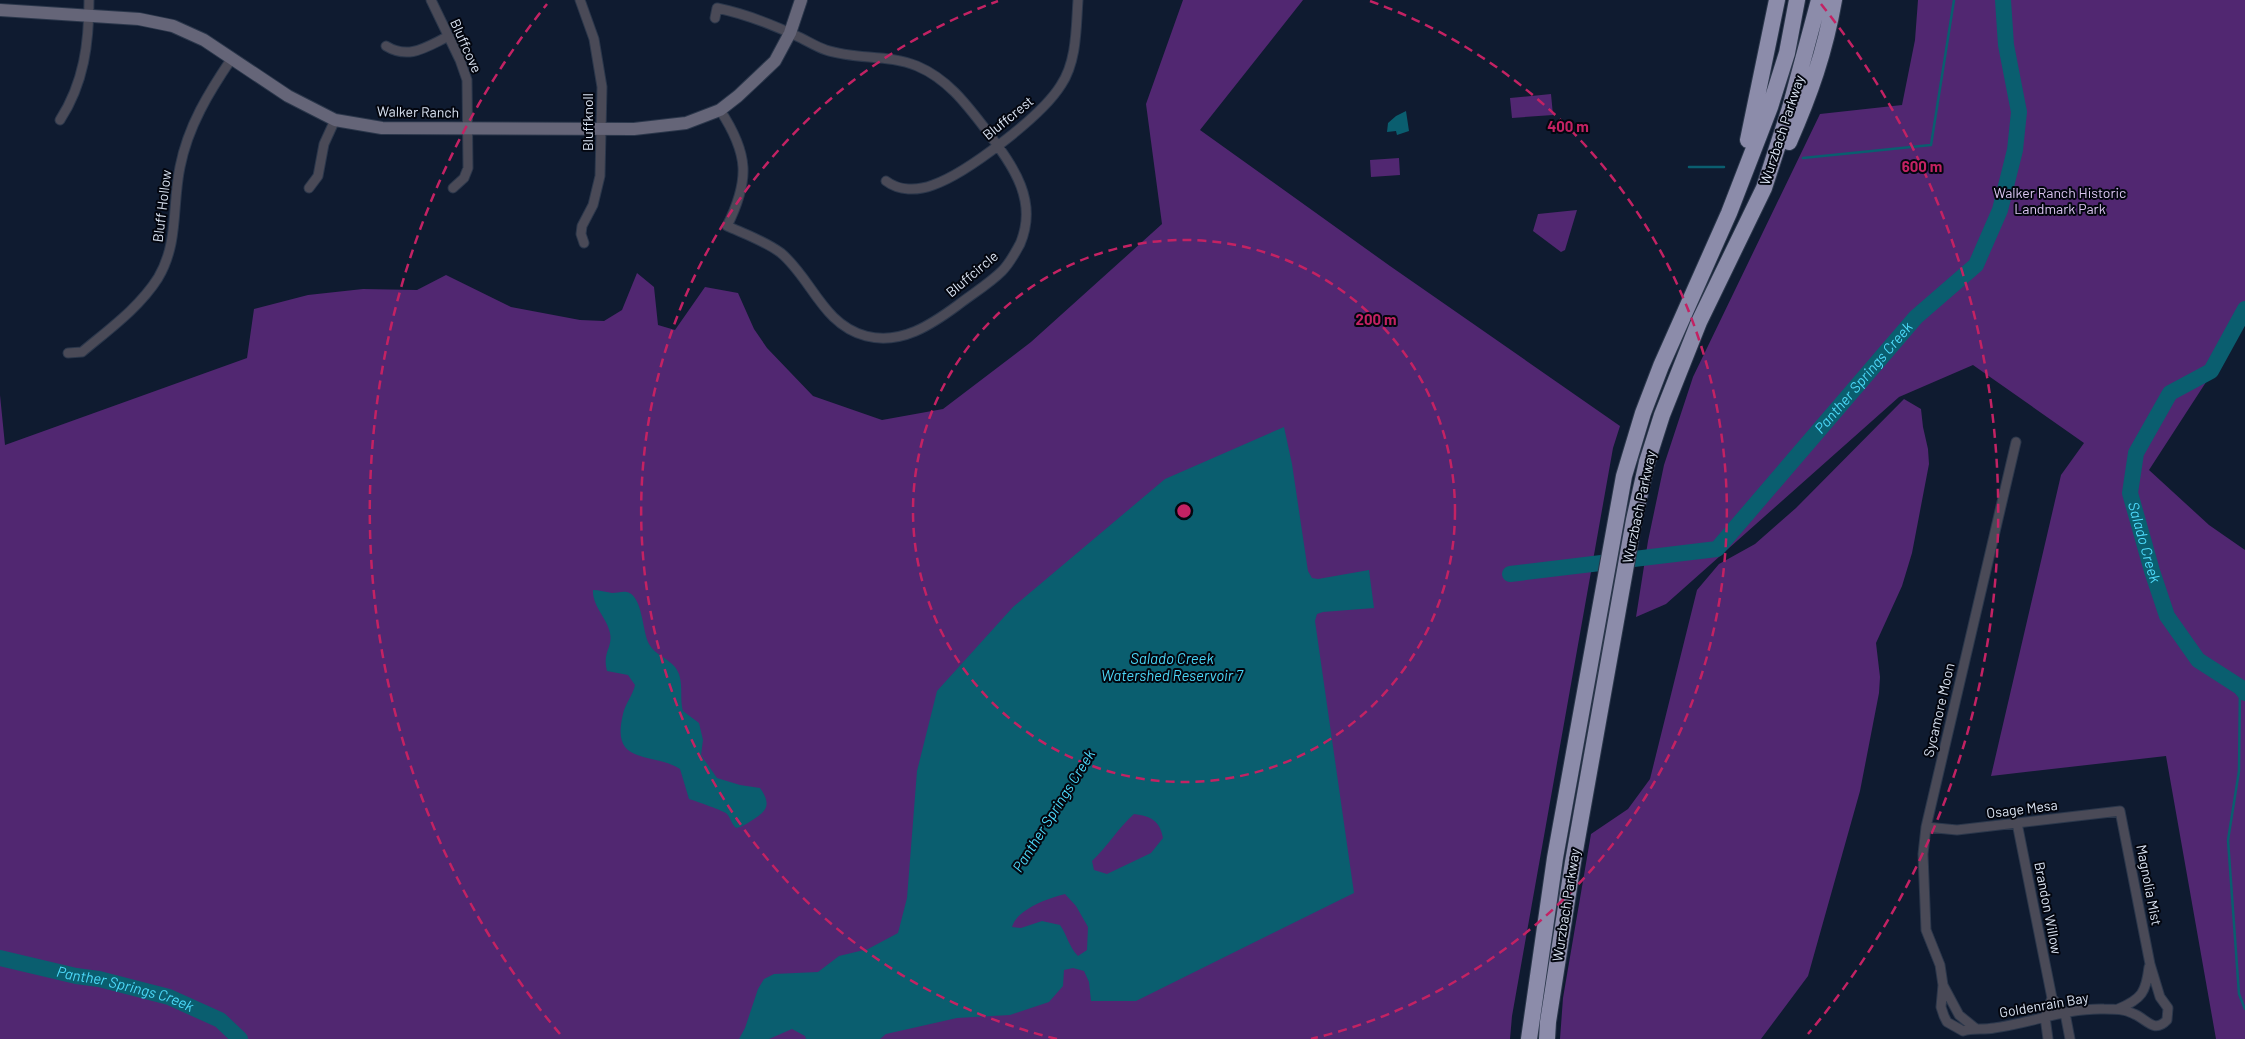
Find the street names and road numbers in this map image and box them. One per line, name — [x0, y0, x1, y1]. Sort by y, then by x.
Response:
street label: Bluffcove — [447, 16, 486, 75]
street label: Wurzbach Parkway — [1756, 72, 1807, 187]
street label: Bluffcrest — [979, 92, 1036, 143]
street label: Bluffknoll — [579, 93, 596, 151]
street label: Walker Ranch — [377, 102, 459, 121]
street label: Bluff Hollow — [149, 169, 174, 243]
street label: Bluffcircle — [942, 247, 1001, 300]
street label: Wurzbach Parkway — [1618, 449, 1659, 565]
street label: Sycamore Moon — [1919, 661, 1958, 759]
street label: Osage Mesa — [1985, 796, 2059, 821]
street label: Magnolia Mist — [2133, 843, 2166, 927]
street label: Wurzbach Parkway — [1548, 847, 1583, 963]
street label: Brandon Willow — [2031, 860, 2066, 956]
street label: Goldenrain Bay — [1998, 988, 2090, 1021]

